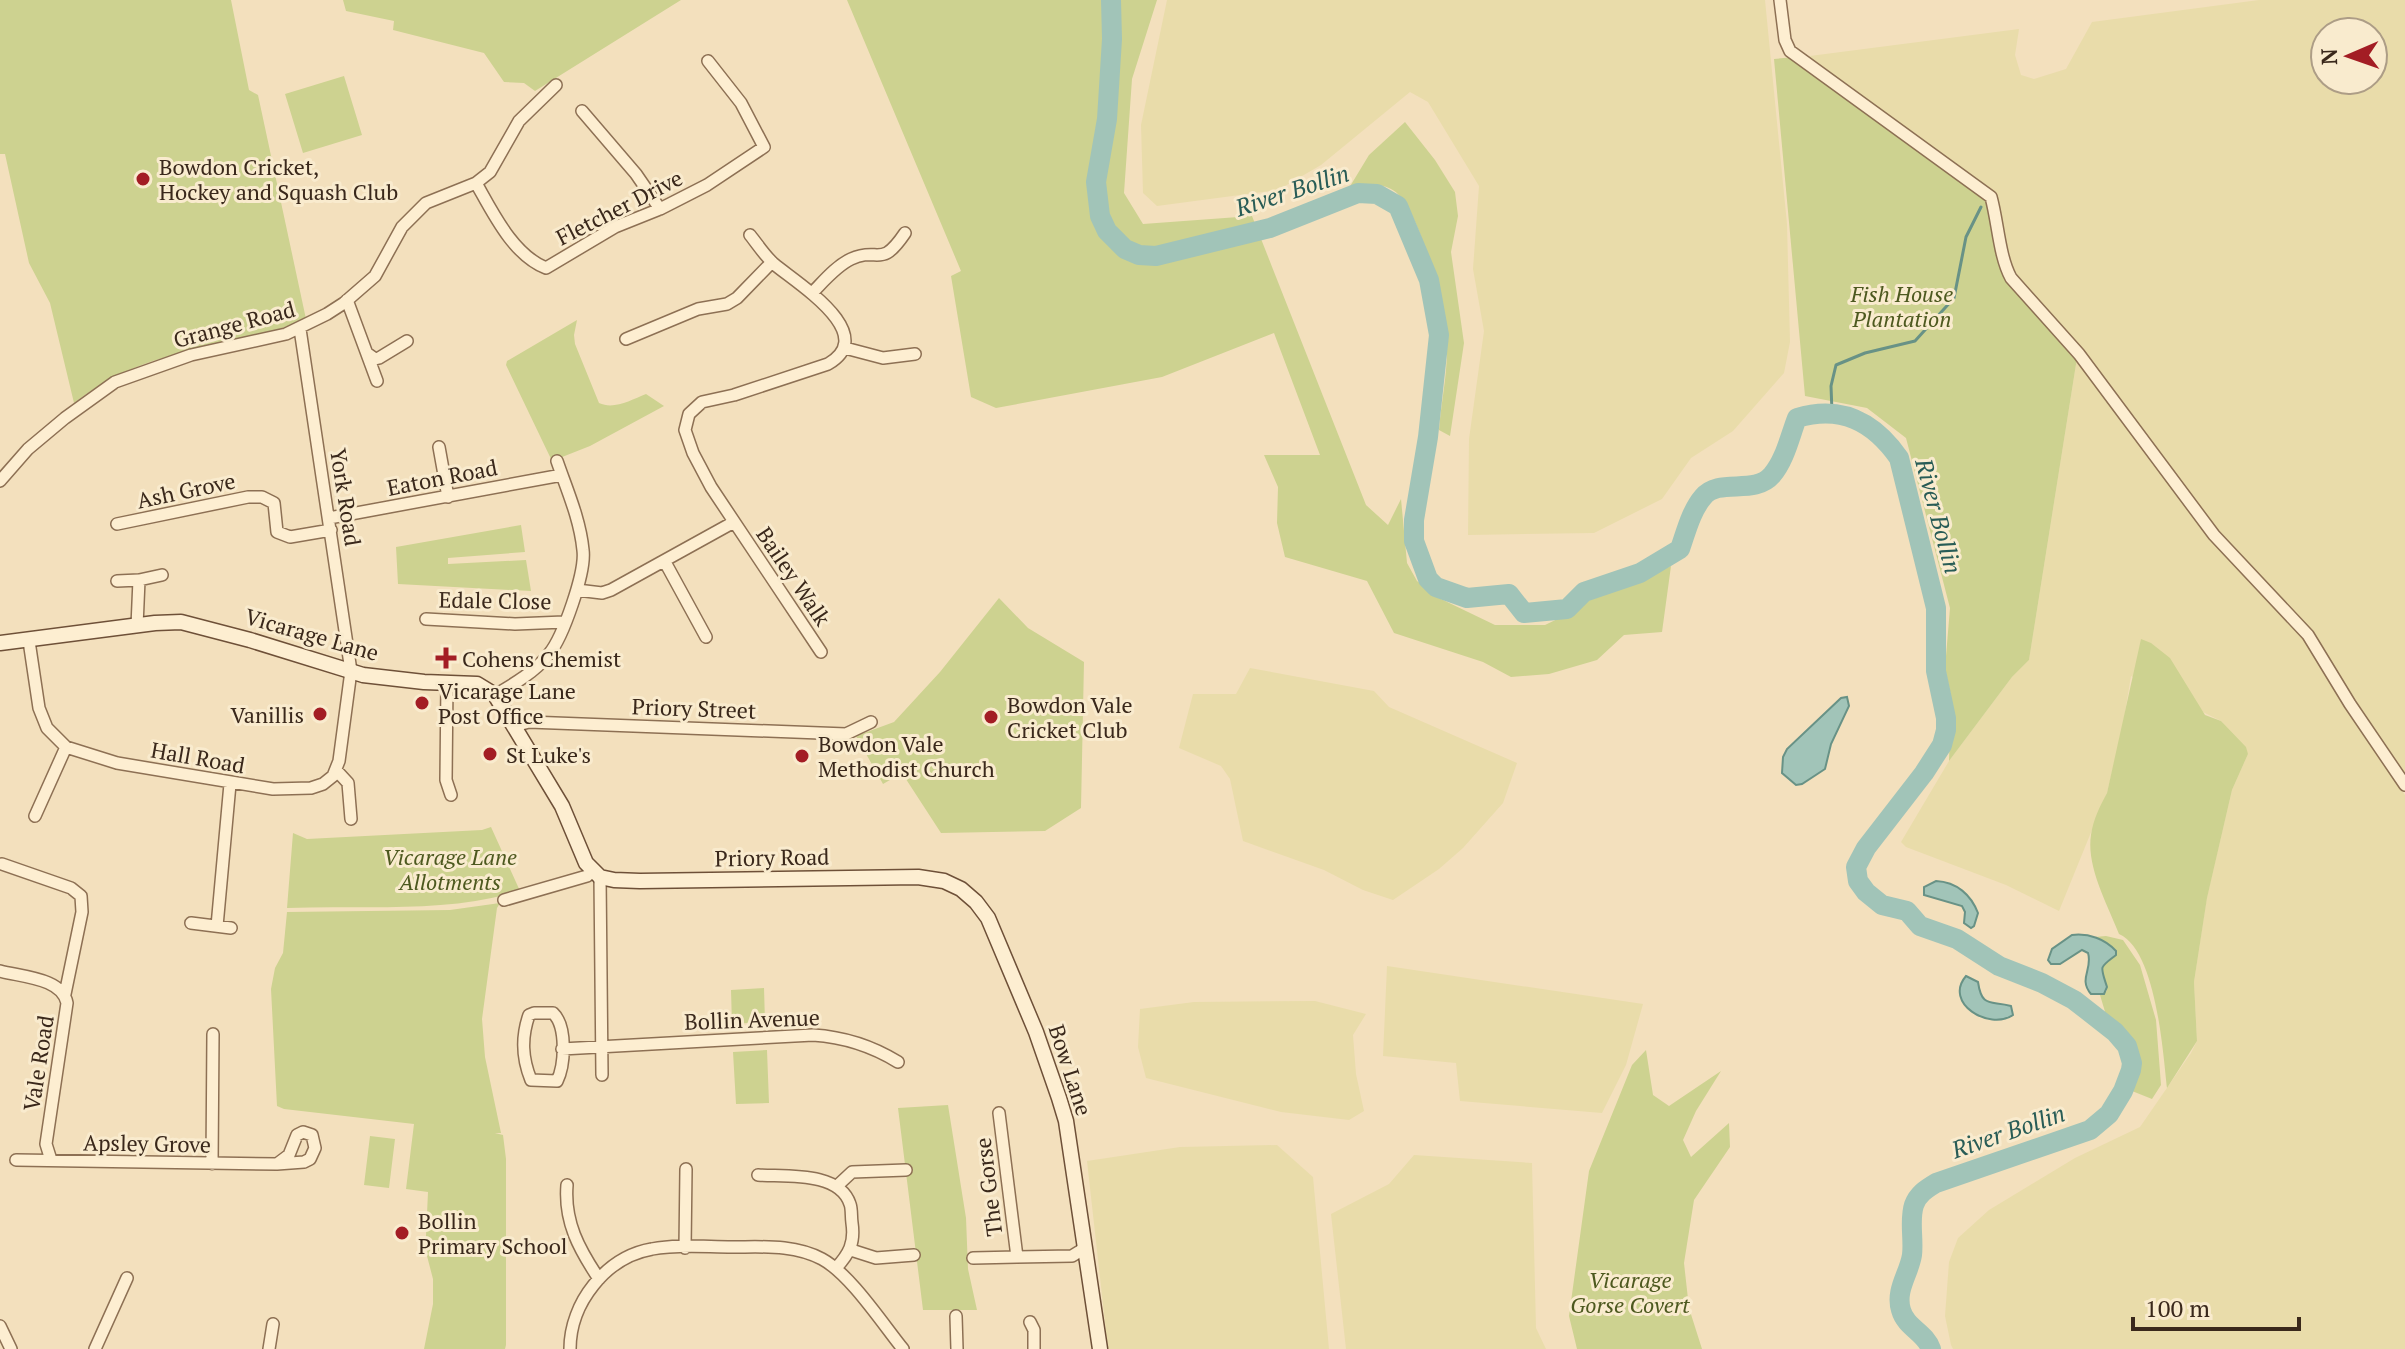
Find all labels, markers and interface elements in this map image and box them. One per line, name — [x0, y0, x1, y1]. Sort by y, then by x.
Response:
north arrow — [2309, 16, 2389, 96]
text: N — [2314, 48, 2343, 66]
place label: Bowdon Cricket, Hockey and Squash Club — [159, 152, 398, 206]
water label: River Bollin — [1230, 157, 1353, 224]
street label: Fletcher Drive — [551, 163, 687, 251]
marker: Bowdon Cricket, Hockey and Squash Club — [134, 170, 152, 188]
park label: Fish House Plantation — [1850, 279, 1953, 333]
street label: Grange Road — [170, 294, 298, 354]
street label: York Road — [324, 446, 368, 548]
street label: Eaton Road — [384, 452, 500, 502]
water label: River Bollin — [1908, 454, 1970, 577]
street label: Ash Grove — [134, 465, 238, 515]
street label: Bailey Walk — [750, 521, 838, 632]
street label: Edale Close — [438, 585, 552, 615]
street label: Vicarage Lane — [242, 601, 382, 667]
place label: Cohens Chemist — [462, 644, 621, 673]
marker: Cohens Chemist — [437, 649, 455, 667]
place label: Vicarage Lane Post Office — [438, 676, 576, 730]
place label: Bowdon Vale Cricket Club — [1007, 690, 1133, 744]
street label: Priory Street — [631, 691, 757, 725]
marker: Vicarage Lane Post Office — [413, 694, 431, 712]
place label: Vanillis — [231, 700, 304, 729]
marker: Vanillis — [311, 705, 329, 723]
marker: Bowdon Vale Cricket Club — [982, 708, 1000, 726]
place label: Bowdon Vale Methodist Church — [818, 729, 995, 783]
street label: Hall Road — [149, 734, 247, 780]
place label: St Luke's — [506, 740, 591, 769]
marker: St Luke's — [481, 745, 499, 763]
marker: Bowdon Vale Methodist Church — [793, 747, 811, 765]
park label: Vicarage Lane Allotments — [383, 842, 517, 896]
street label: Priory Road — [714, 842, 830, 872]
street label: Bollin Avenue — [684, 1002, 820, 1036]
street label: Vale Road — [16, 1013, 60, 1113]
street label: Bow Lane — [1043, 1021, 1099, 1119]
water label: River Bollin — [1946, 1097, 2069, 1166]
street label: Apsley Grove — [83, 1127, 211, 1159]
street label: The Gorse — [968, 1136, 1008, 1238]
place label: Bollin Primary School — [418, 1206, 567, 1260]
marker: Bollin Primary School — [393, 1224, 411, 1242]
park label: Vicarage Gorse Covert — [1570, 1265, 1690, 1319]
scale bar — [2133, 1281, 2299, 1331]
text: 100 m — [2145, 1292, 2210, 1324]

